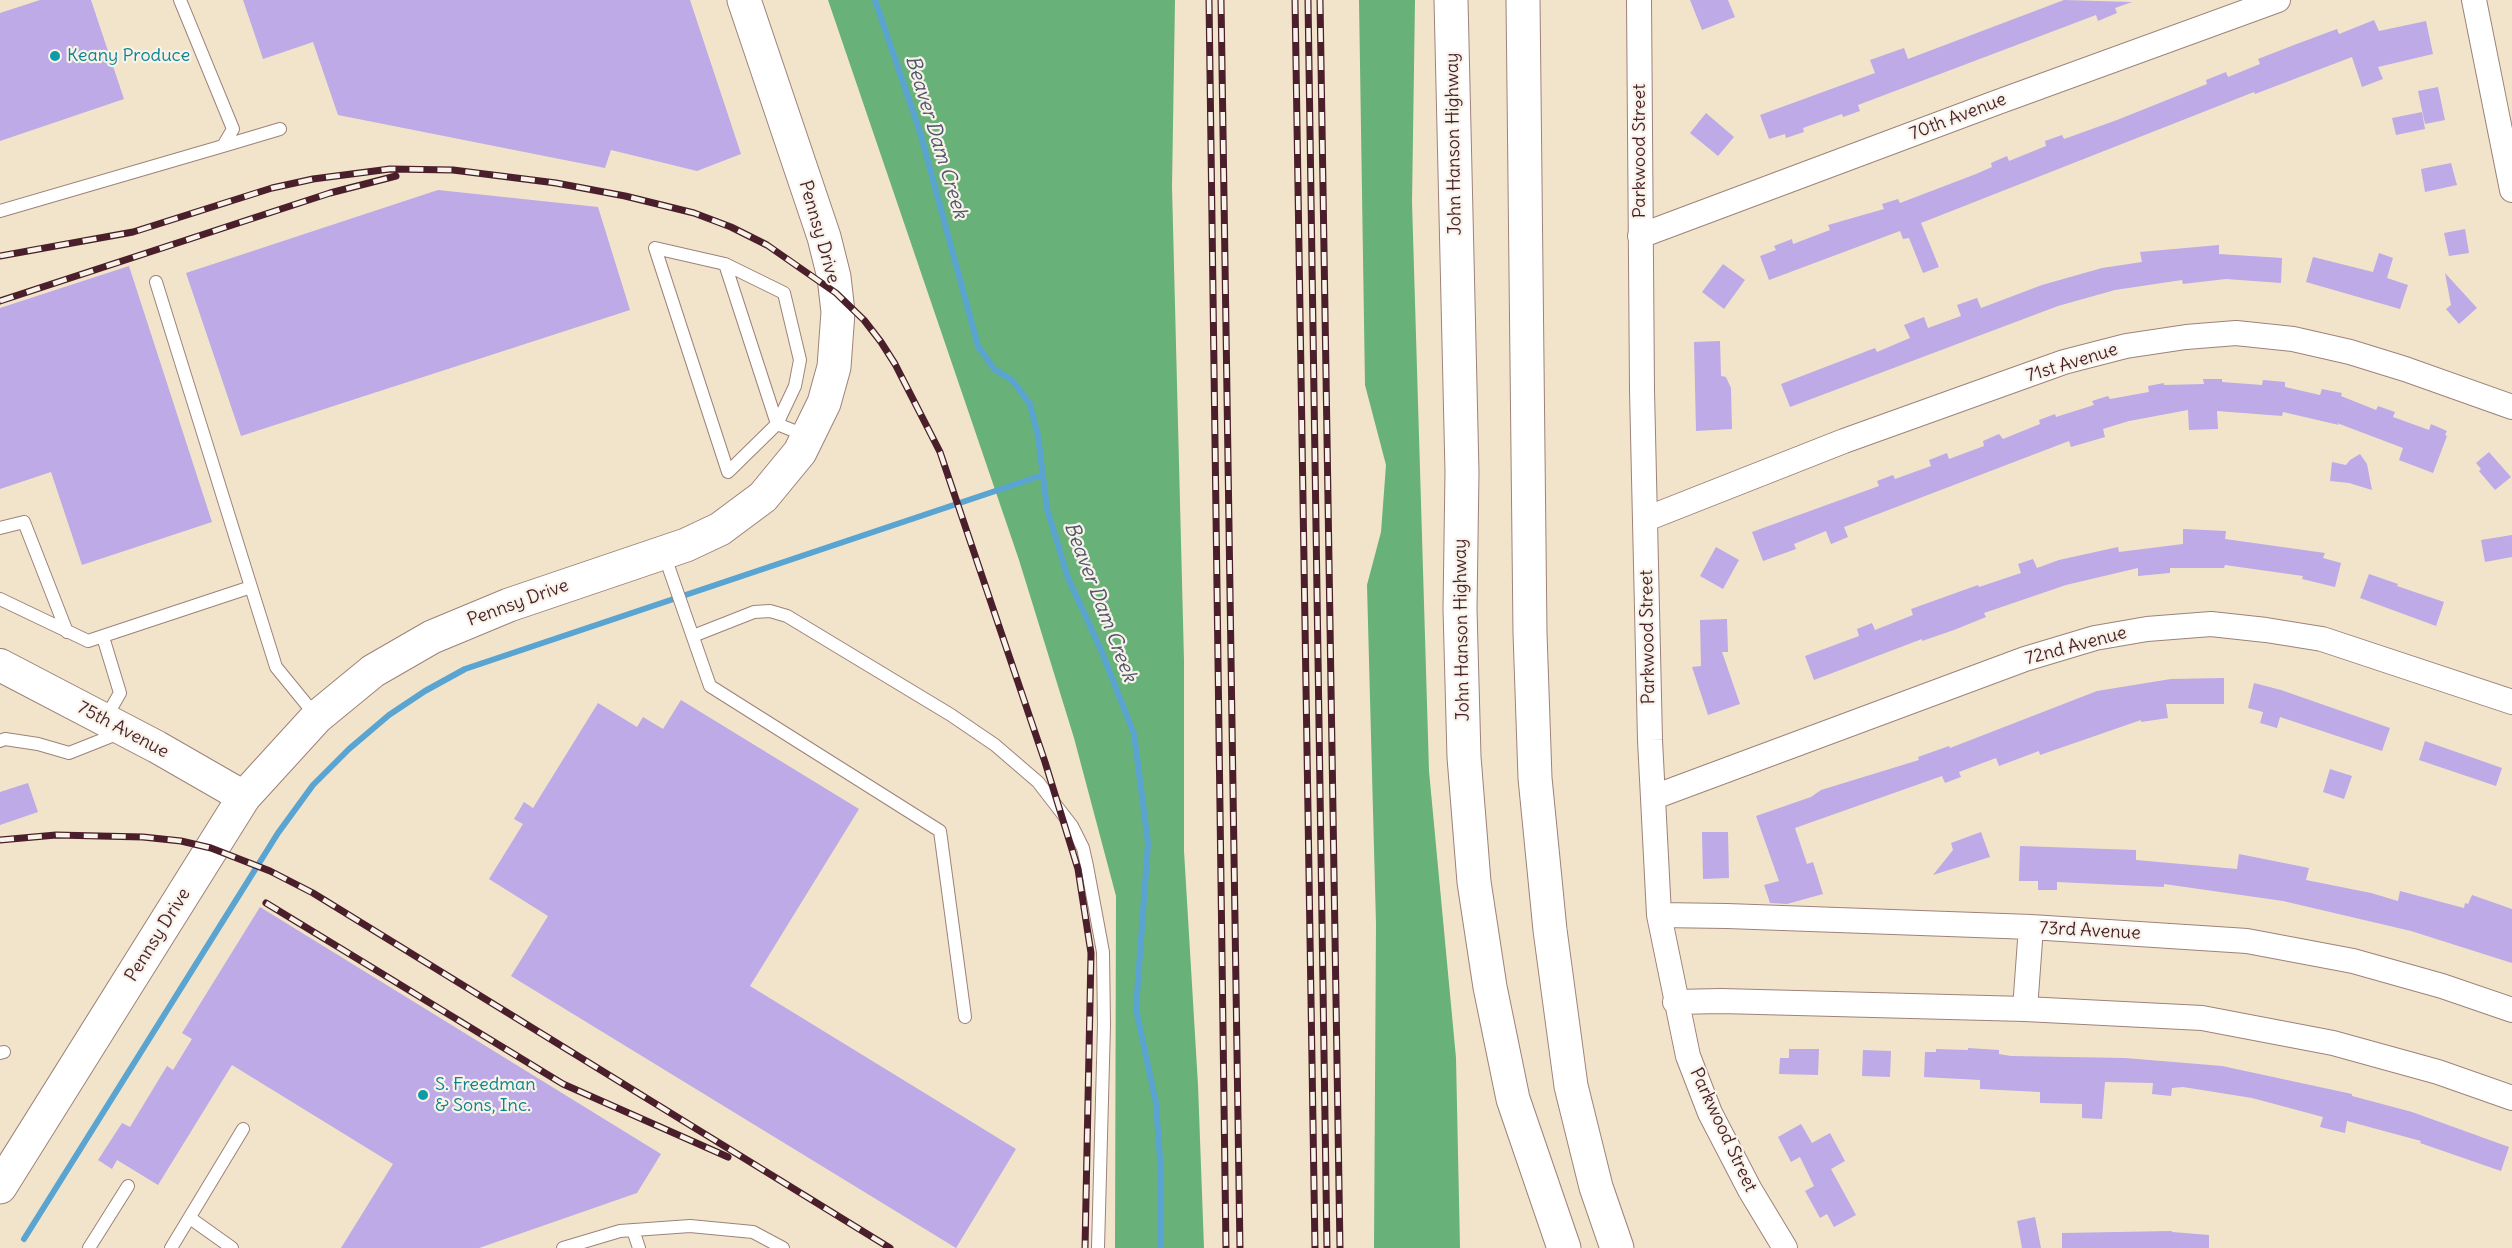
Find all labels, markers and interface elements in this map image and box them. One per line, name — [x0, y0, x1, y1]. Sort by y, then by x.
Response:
place label: Keany Produce — [67, 45, 190, 67]
marker: Keany Produce — [48, 49, 62, 63]
street label: John Hanson Highway — [1442, 52, 1466, 236]
water label: Beaver Dam Creek — [900, 53, 972, 221]
street label: Parkwood Street — [1629, 84, 1651, 218]
street label: 70th Avenue — [1907, 89, 2009, 145]
street label: Pennsy Drive — [794, 178, 844, 286]
street label: 71st Avenue — [2023, 339, 2121, 387]
water label: Beaver Dam Creek — [1059, 519, 1141, 685]
street label: John Hanson Highway — [1450, 538, 1474, 722]
street label: Parkwood Street — [1636, 570, 1660, 704]
street label: Pennsy Drive — [465, 575, 571, 631]
street label: 72nd Avenue — [2023, 622, 2129, 670]
street label: 75th Avenue — [74, 697, 172, 763]
street label: Pennsy Drive — [121, 884, 195, 986]
street label: 73rd Avenue — [2039, 918, 2141, 944]
street label: Parkwood Street — [1685, 1064, 1761, 1196]
place label: S. Freedman & Sons, Inc. — [435, 1074, 536, 1116]
marker: S. Freedman & Sons, Inc. — [416, 1088, 430, 1102]

